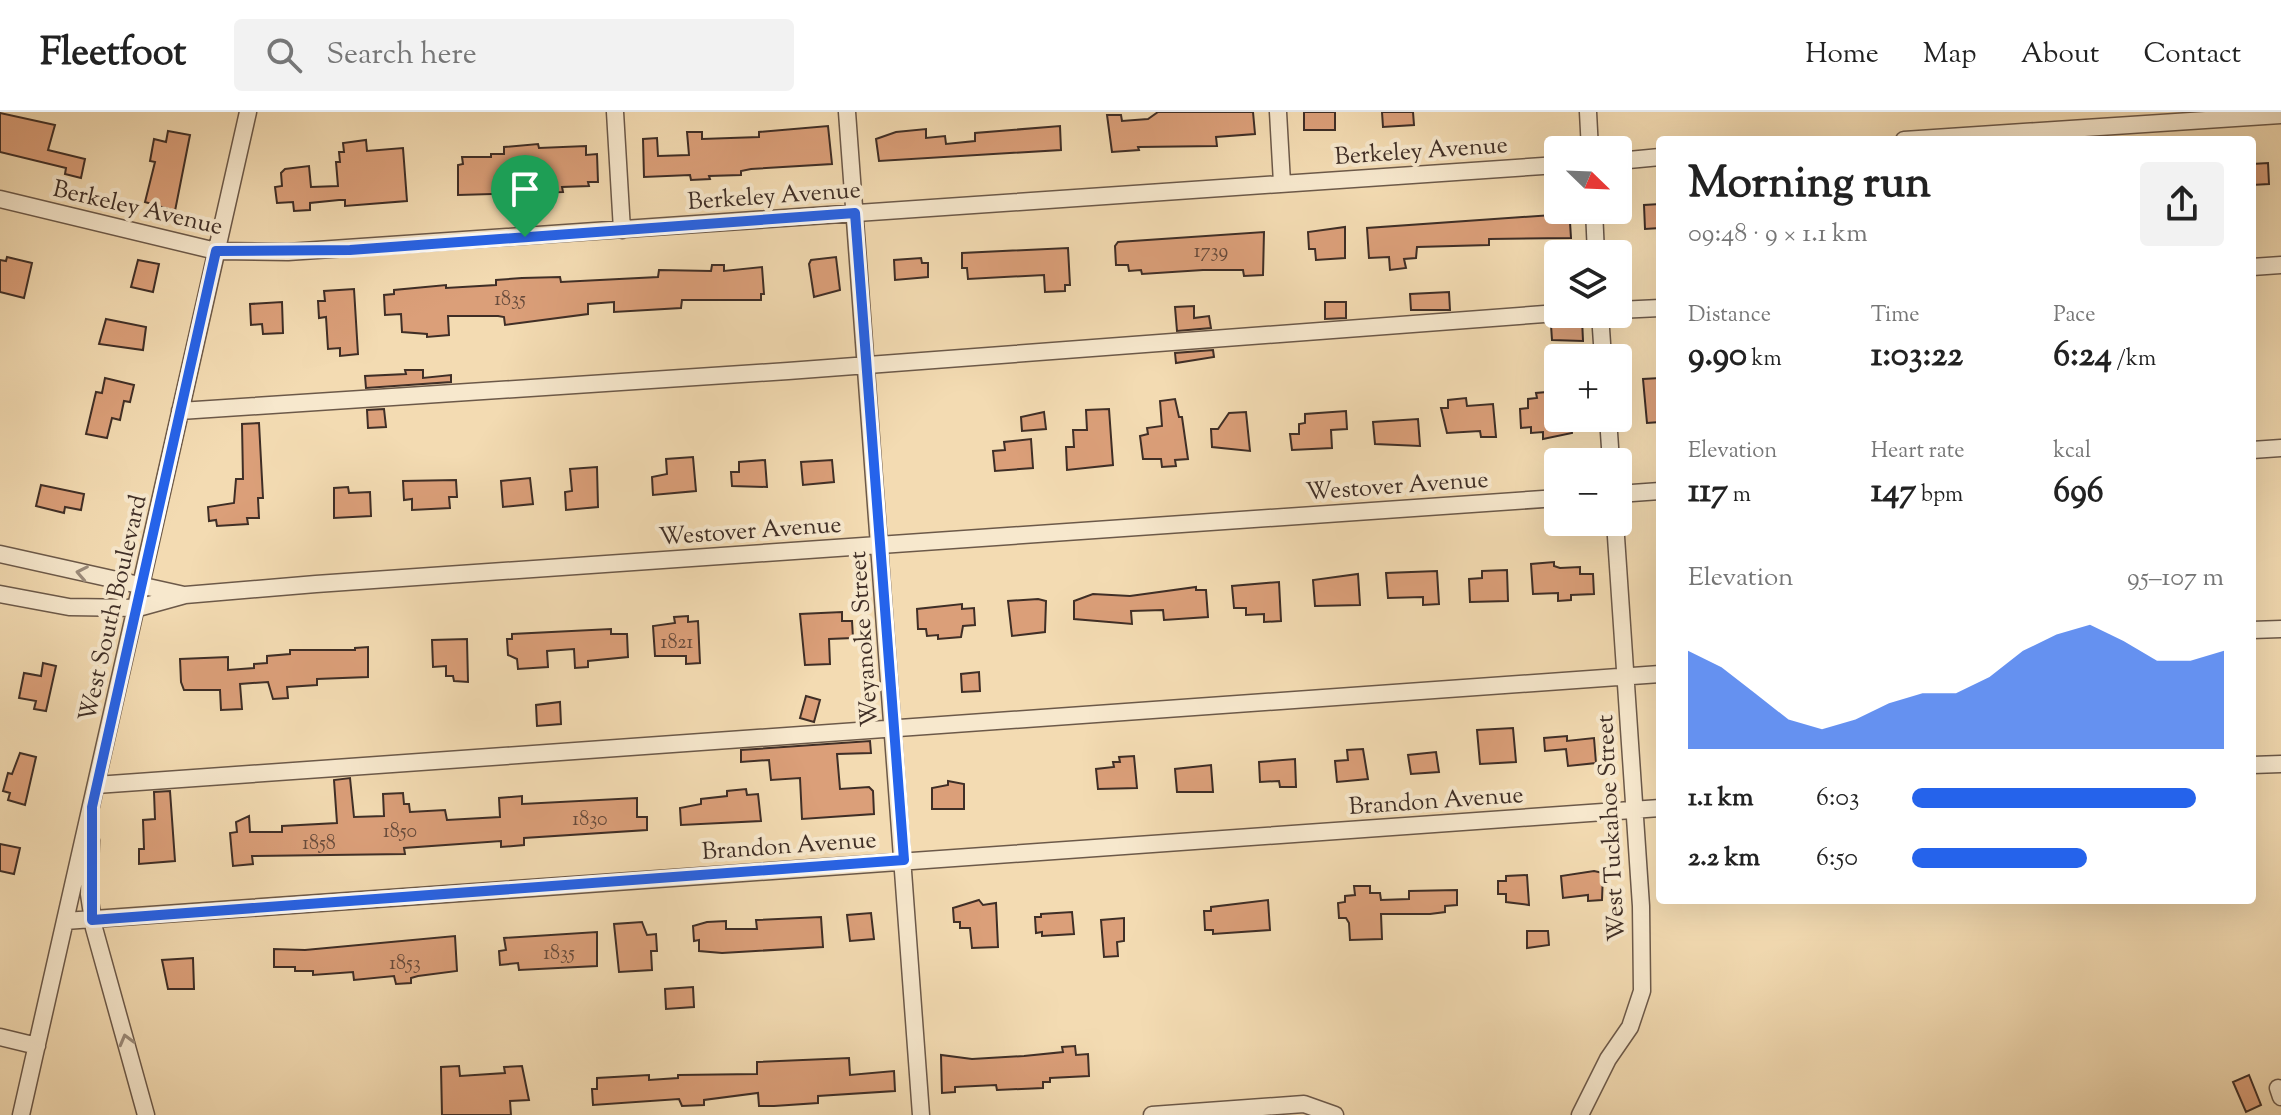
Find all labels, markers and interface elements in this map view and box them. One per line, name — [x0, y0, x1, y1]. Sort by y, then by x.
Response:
search box — [234, 19, 794, 91]
text: Fleetfoot — [40, 28, 186, 82]
icon: search — [262, 33, 306, 77]
text: Search here — [326, 34, 477, 77]
text: Home — [1805, 35, 1879, 75]
text: Map — [1923, 35, 1977, 75]
text: About — [2021, 35, 2099, 75]
text: Contact — [2143, 35, 2241, 75]
street label: Berkeley Avenue — [1333, 129, 1509, 175]
north arrow — [1544, 136, 1632, 224]
map controls — [1544, 136, 1632, 536]
text: Morning run — [1688, 154, 1931, 217]
pin — [491, 155, 559, 237]
button: share — [2140, 162, 2224, 246]
icon: arrive — [503, 167, 547, 211]
street label: Berkeley Avenue — [49, 173, 226, 245]
street label: Berkeley Avenue — [686, 174, 862, 220]
text: 09:48 · 9 × 1.1 km — [1688, 216, 1868, 253]
house number: 1739 — [1194, 238, 1228, 267]
button: layers — [1544, 240, 1632, 328]
house number: 1835 — [494, 286, 526, 315]
text: Distance — [1688, 300, 1771, 332]
text: Time — [1871, 300, 1920, 332]
text: Pace — [2053, 300, 2095, 332]
text: 9.90 — [1688, 332, 1747, 381]
text: 1:03:22 — [1871, 332, 1963, 381]
text: 6:24 — [2053, 332, 2112, 381]
button: + — [1544, 344, 1632, 432]
text: km — [1747, 344, 1782, 376]
text: /km — [2112, 344, 2156, 376]
text: Elevation — [1688, 436, 1777, 468]
text: Heart rate — [1871, 436, 1965, 468]
text: kcal — [2053, 436, 2091, 468]
button: − — [1544, 448, 1632, 536]
street label: Westover Avenue — [1305, 464, 1490, 510]
text: 117 — [1688, 468, 1728, 517]
text: 147 — [1871, 468, 1916, 517]
text: 696 — [2053, 468, 2104, 517]
text: m — [1728, 480, 1751, 512]
text: bpm — [1916, 480, 1963, 512]
street label: West South Boulevard — [71, 491, 157, 725]
street label: Westover Avenue — [658, 509, 843, 555]
street label: Weyanoke Street — [842, 550, 888, 728]
text: Elevation — [1688, 560, 1793, 597]
text: 95–107 m — [2127, 560, 2224, 597]
one-way arrow — [75, 565, 89, 582]
house number: 1821 — [661, 629, 694, 658]
street label: West Tuckahoe Street — [1589, 714, 1635, 942]
street label: Brandon Avenue — [1348, 779, 1525, 825]
text: 1.1 km — [1688, 780, 1753, 817]
text: 6:03 — [1816, 780, 1859, 817]
house number: 1830 — [572, 806, 608, 835]
house number: 1850 — [383, 818, 417, 847]
street label: Brandon Avenue — [701, 824, 878, 870]
house number: 1858 — [302, 830, 336, 859]
text: 2.2 km — [1688, 840, 1760, 877]
text: 6:50 — [1816, 840, 1858, 877]
house number: 1835 — [543, 940, 575, 969]
house number: 1853 — [389, 950, 421, 979]
one-way arrow — [119, 1033, 135, 1047]

